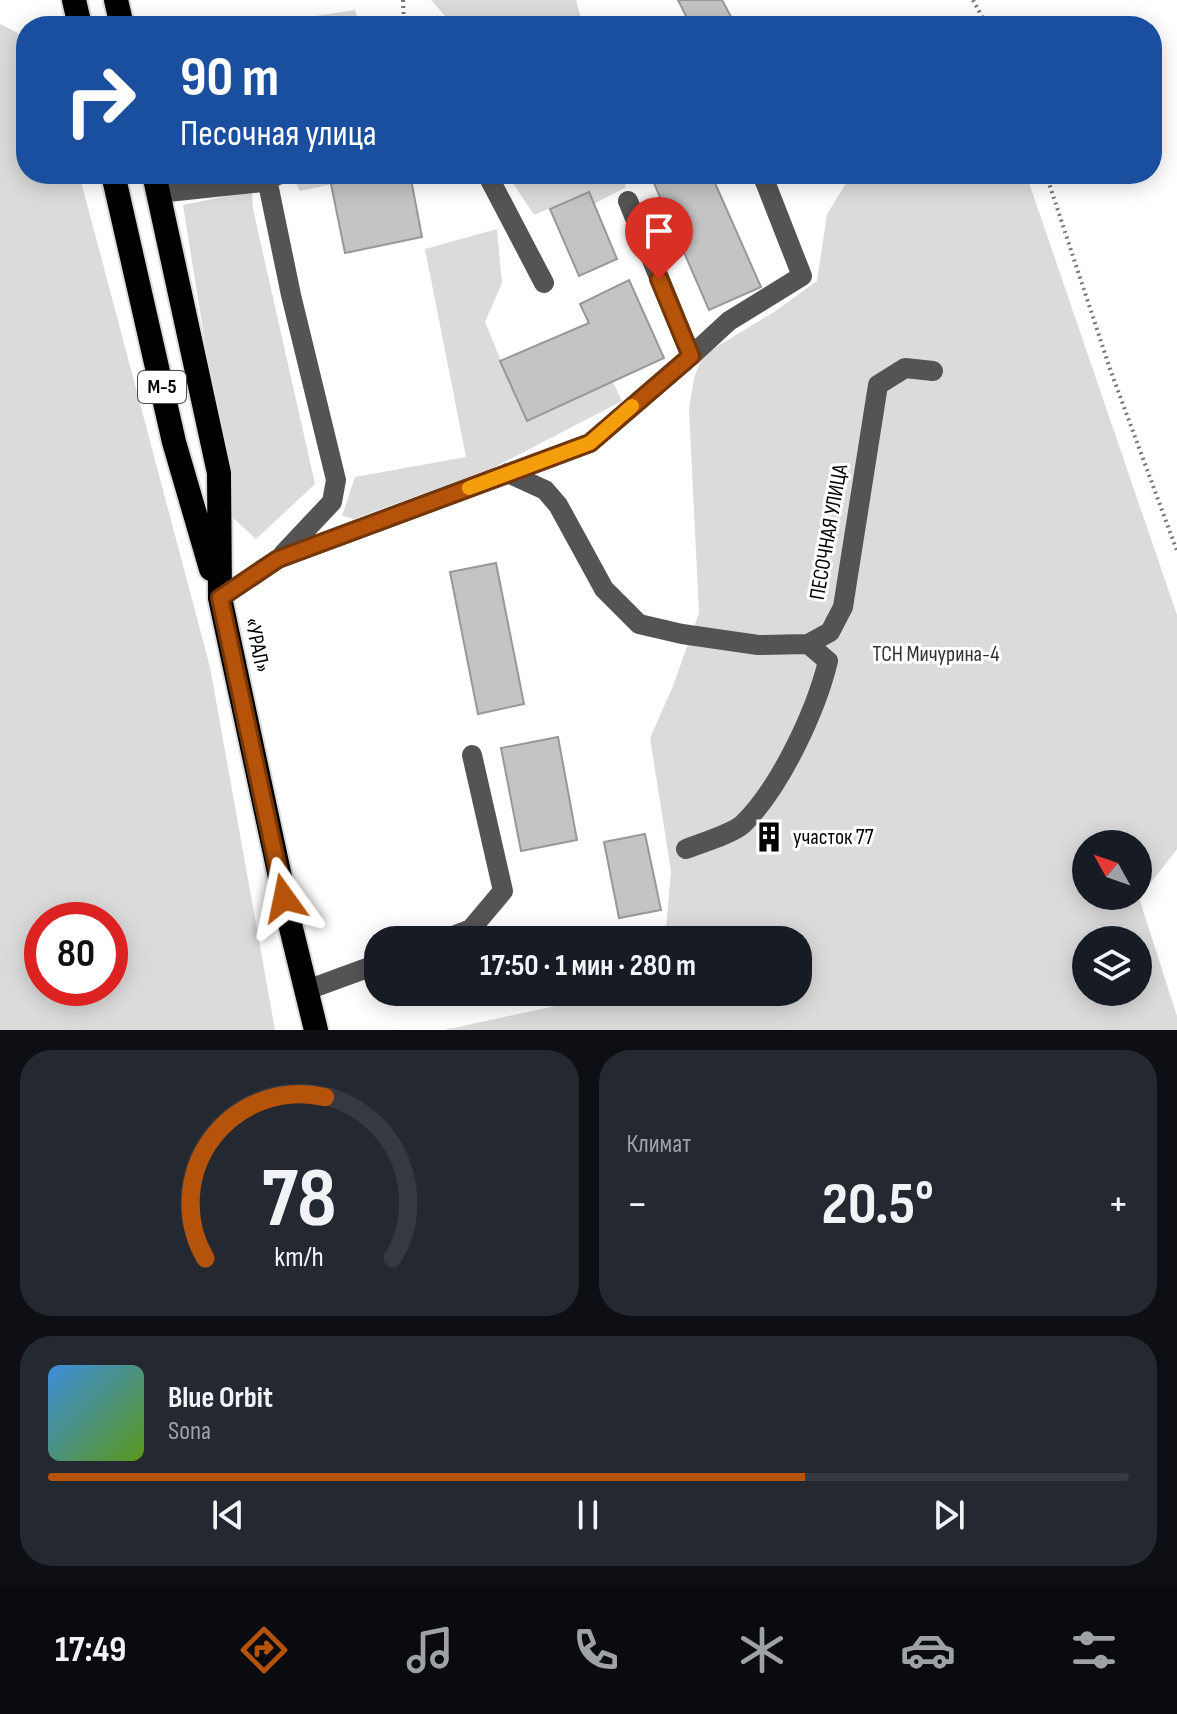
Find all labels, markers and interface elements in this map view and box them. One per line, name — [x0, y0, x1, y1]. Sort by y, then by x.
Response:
text: 90 m — [180, 45, 279, 112]
icon: right — [48, 48, 152, 152]
text: Песочная улица — [180, 113, 377, 156]
pin — [625, 197, 693, 279]
icon: arrive — [637, 209, 681, 253]
road number: М-5 — [138, 371, 186, 403]
street label: ПЕСОЧНАЯ УЛИЦА — [804, 462, 854, 602]
street label: «УРАЛ» — [238, 615, 276, 675]
park label: ТСН Мичурина-4 — [873, 641, 999, 668]
building icon: участок 77 — [752, 820, 786, 854]
place label: участок 77 — [793, 824, 874, 851]
north arrow — [1072, 830, 1152, 910]
map controls — [1072, 830, 1152, 1006]
position arrow — [242, 856, 326, 940]
speed limit sign: 80 — [24, 902, 128, 1006]
button: layers — [1072, 926, 1152, 1006]
text: 17:50 · 1 мин · 280 m — [480, 948, 696, 984]
text: Климат — [627, 1129, 691, 1160]
text: 78 — [262, 1150, 337, 1250]
text: 20.5° — [822, 1169, 934, 1241]
text: − — [627, 1178, 648, 1231]
text: + — [1107, 1178, 1129, 1231]
text: km/h — [275, 1240, 324, 1275]
text: Blue Orbit — [168, 1380, 273, 1416]
text: Sona — [168, 1416, 211, 1447]
icon: previous — [206, 1493, 250, 1537]
icon: pause — [566, 1493, 610, 1537]
icon: next — [927, 1493, 971, 1537]
icon: directions — [236, 1622, 292, 1678]
icon: music — [402, 1622, 458, 1678]
icon: phone — [568, 1622, 624, 1678]
icon: climate — [734, 1622, 790, 1678]
icon: car — [900, 1622, 956, 1678]
icon: filters — [1066, 1622, 1122, 1678]
text: 17:49 — [55, 1629, 126, 1672]

